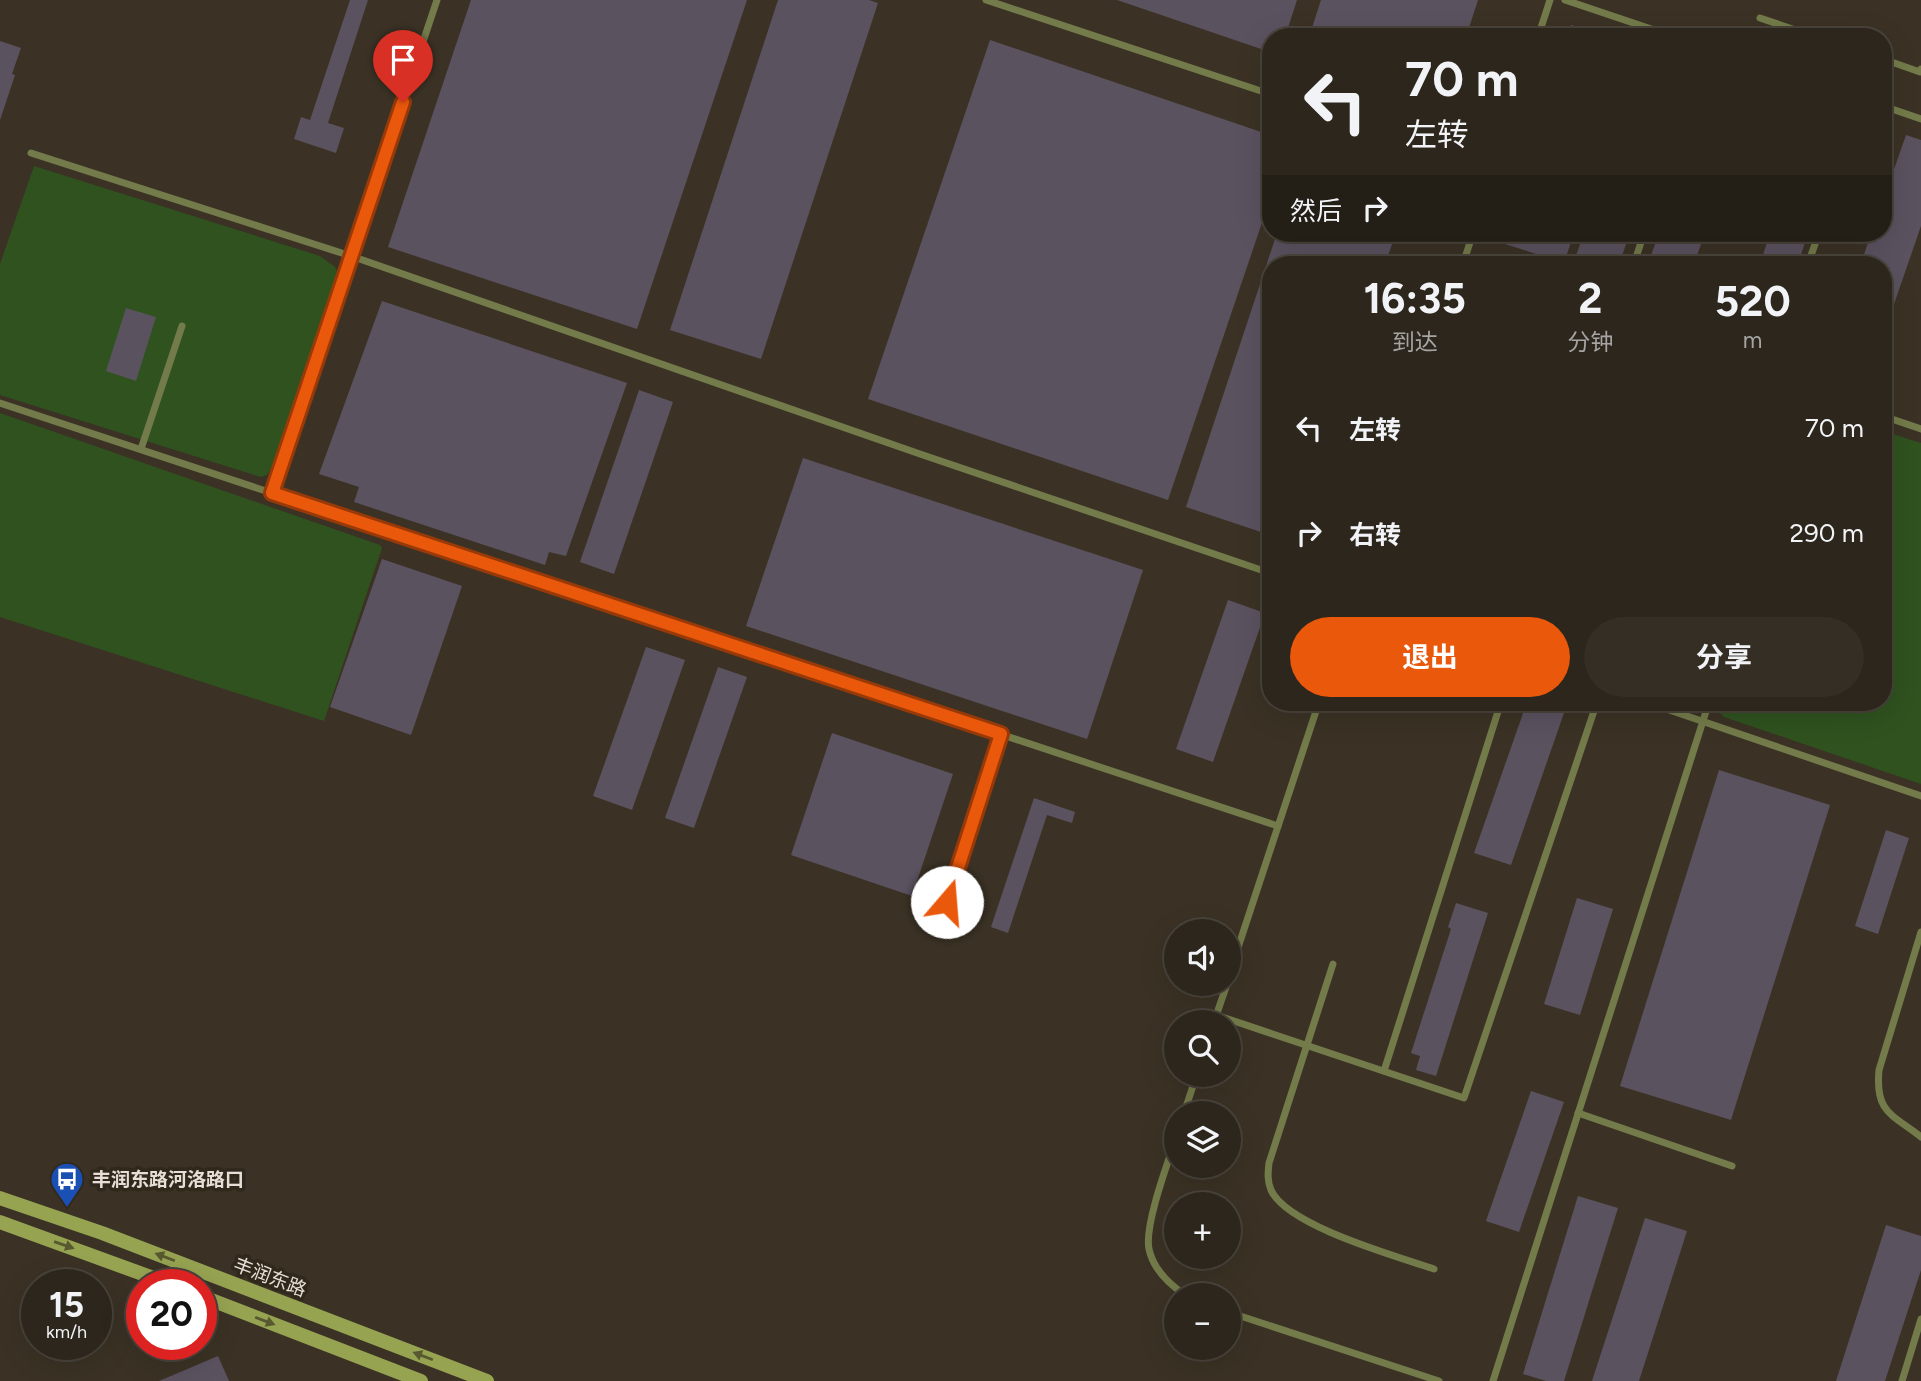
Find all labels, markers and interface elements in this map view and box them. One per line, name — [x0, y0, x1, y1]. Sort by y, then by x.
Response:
pin — [373, 30, 433, 102]
icon: arrive — [384, 41, 422, 79]
text: 70 m — [1405, 49, 1518, 108]
icon: left — [1290, 56, 1381, 147]
text: 左转 — [1405, 116, 1469, 154]
icon: right — [1356, 189, 1394, 227]
text: 然后 — [1290, 195, 1342, 227]
text: 16:35 — [1363, 273, 1466, 324]
text: 2 — [1578, 273, 1602, 324]
text: 520 — [1715, 276, 1791, 327]
text: m — [1743, 326, 1762, 354]
text: 到达 — [1392, 328, 1438, 356]
text: 分钟 — [1567, 328, 1613, 356]
icon: left — [1290, 409, 1328, 447]
text: 70 m — [1805, 412, 1864, 444]
text: 左转 — [1349, 414, 1401, 446]
icon: right — [1290, 514, 1328, 552]
text: 290 m — [1790, 517, 1864, 549]
text: 右转 — [1349, 519, 1401, 551]
button: 退出 — [1290, 617, 1570, 697]
button: 分享 — [1584, 617, 1864, 697]
position arrow — [910, 865, 984, 939]
map controls — [1164, 919, 1241, 1360]
button: sound — [1164, 919, 1241, 996]
button: search — [1164, 1010, 1241, 1087]
button: layers — [1164, 1101, 1241, 1178]
bus stop icon: 丰润东路河洛路口 — [48, 1160, 86, 1209]
place label: 丰润东路河洛路口 — [92, 1168, 244, 1191]
button: + — [1164, 1192, 1241, 1269]
one-way arrow — [54, 1240, 75, 1251]
one-way arrow — [154, 1252, 175, 1263]
street label: 丰润东路 — [230, 1253, 310, 1301]
speed limit sign: 20 — [126, 1269, 217, 1360]
button: − — [1164, 1283, 1241, 1360]
text: 15 — [49, 1284, 84, 1326]
one-way arrow — [255, 1316, 276, 1327]
text: km/h — [46, 1321, 87, 1343]
one-way arrow — [412, 1351, 433, 1362]

